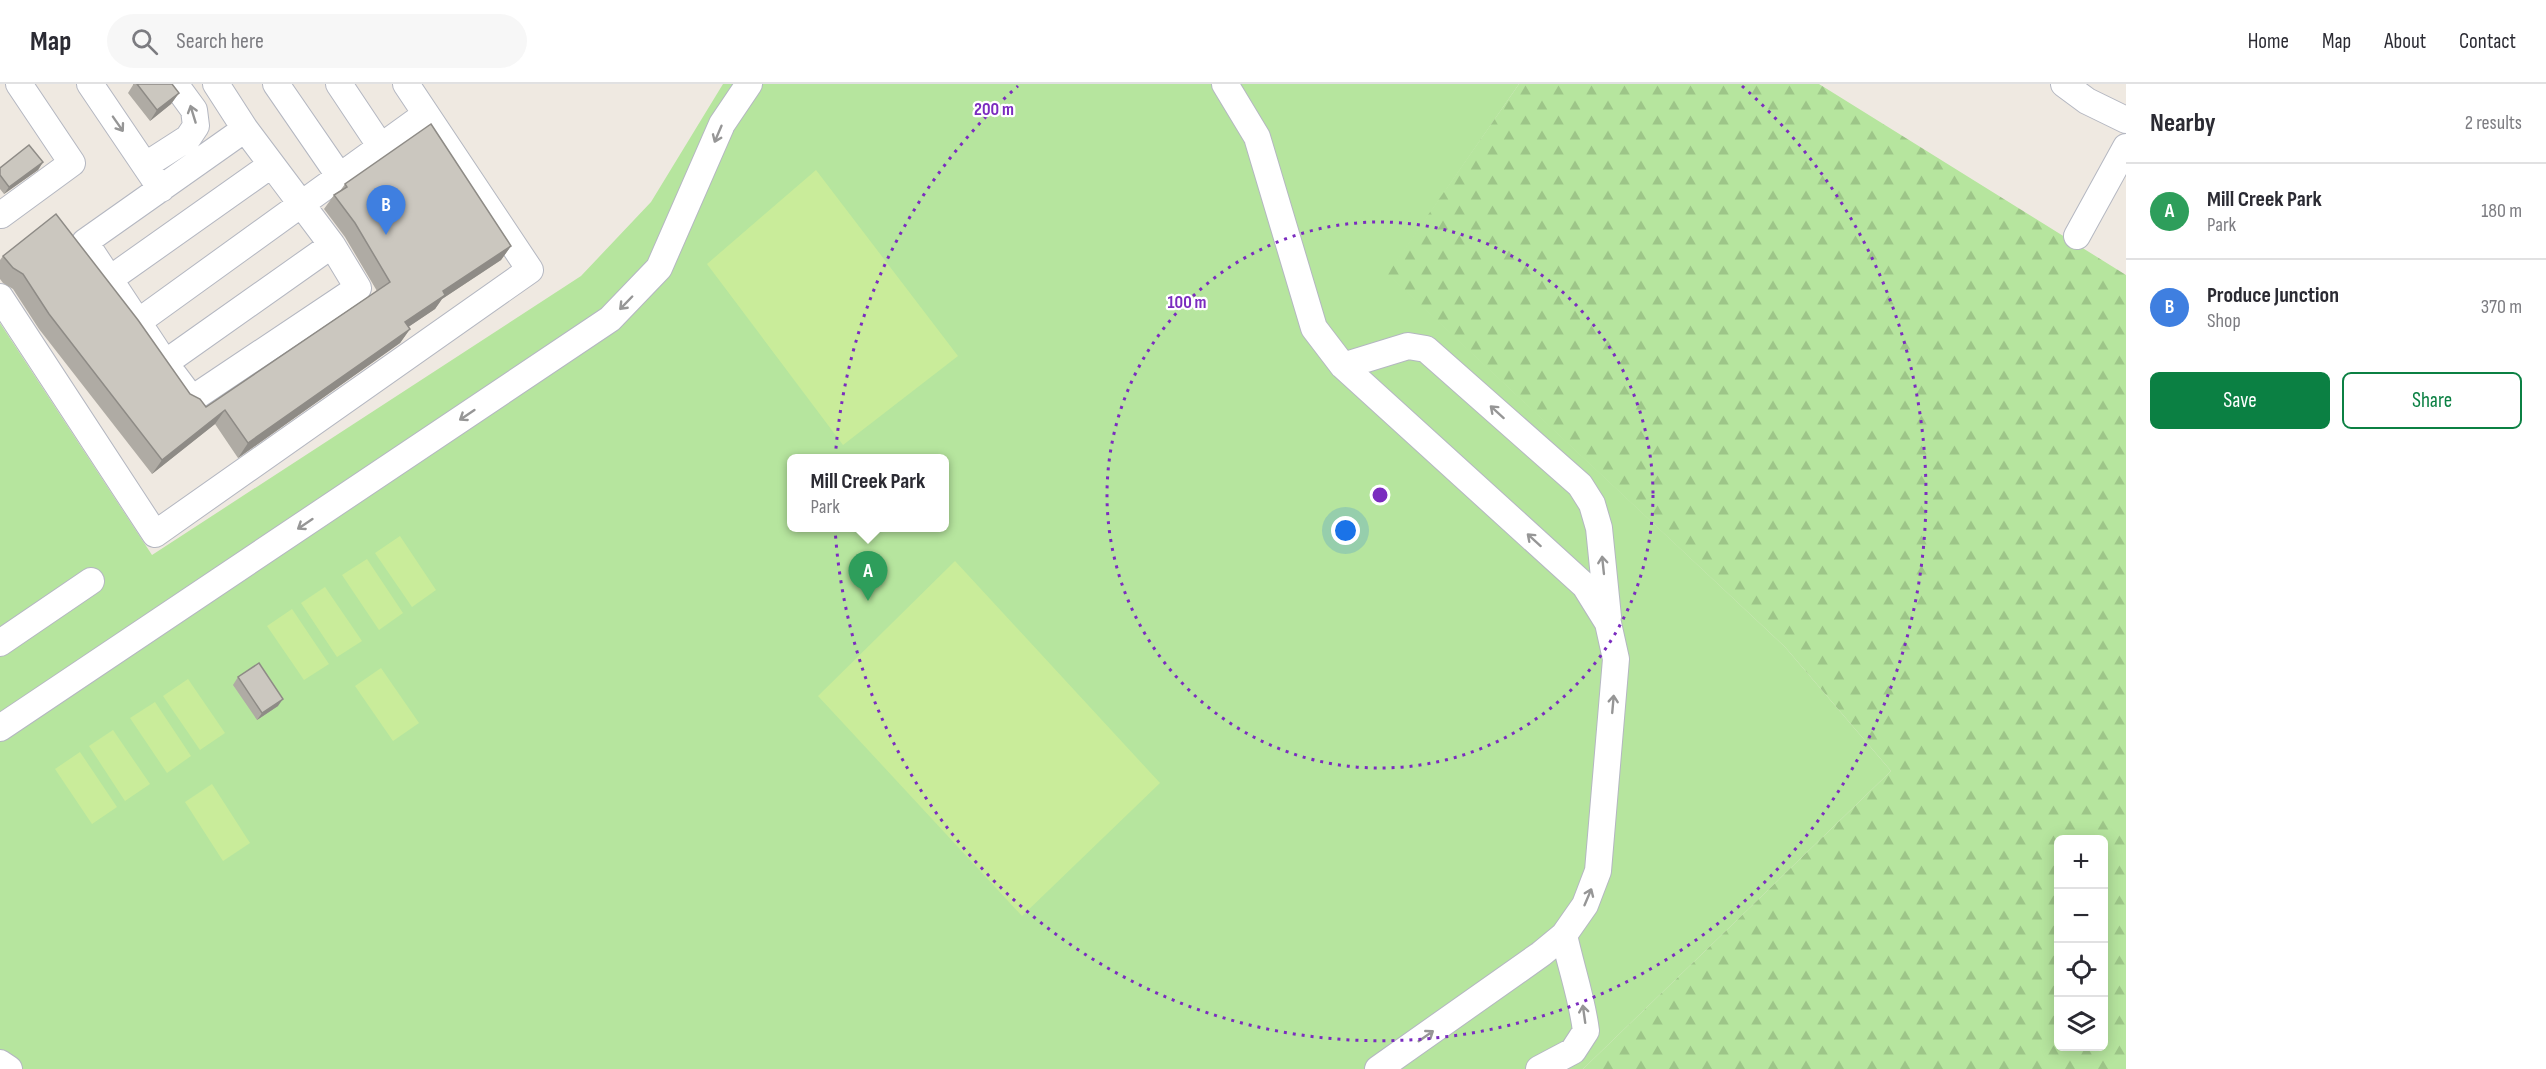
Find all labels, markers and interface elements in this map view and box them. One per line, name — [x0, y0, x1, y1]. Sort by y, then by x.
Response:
search box — [107, 14, 527, 68]
text: Map — [30, 25, 71, 58]
icon: search — [128, 25, 161, 58]
text: Search here — [176, 28, 264, 55]
text: Home — [2248, 29, 2289, 54]
text: Map — [2322, 29, 2351, 54]
text: About — [2384, 29, 2426, 54]
text: Contact — [2459, 29, 2516, 54]
text: 200 m — [974, 99, 1014, 120]
one-way arrow — [187, 105, 198, 124]
text: Nearby — [2150, 108, 2216, 139]
text: 2 results — [2465, 111, 2522, 135]
one-way arrow — [112, 116, 124, 132]
one-way arrow — [712, 124, 723, 142]
pin: B — [366, 186, 406, 235]
text: Mill Creek Park — [2207, 186, 2322, 213]
text: A — [2165, 199, 2174, 223]
text: 180 m — [2481, 199, 2522, 223]
text: Park — [2207, 213, 2236, 237]
text: Produce Junction — [2207, 282, 2339, 309]
text: 100 m — [1168, 292, 1207, 313]
one-way arrow — [618, 295, 633, 310]
text: B — [2165, 295, 2174, 319]
text: 370 m — [2481, 295, 2522, 319]
text: Shop — [2207, 309, 2241, 333]
button: Save — [2150, 372, 2330, 429]
button: Share — [2342, 372, 2522, 429]
one-way arrow — [1489, 405, 1505, 418]
one-way arrow — [459, 409, 476, 421]
popup — [787, 454, 949, 532]
text: Mill Creek Park — [811, 468, 925, 495]
centre of rings — [1370, 485, 1390, 505]
text: Park — [811, 495, 840, 519]
your location — [1331, 516, 1360, 545]
one-way arrow — [297, 518, 314, 530]
one-way arrow — [1527, 533, 1542, 547]
pin: A — [848, 552, 888, 601]
one-way arrow — [1597, 555, 1608, 575]
one-way arrow — [1607, 695, 1618, 715]
map controls — [2054, 835, 2108, 1051]
button: + — [2054, 835, 2108, 889]
one-way arrow — [1583, 888, 1594, 906]
button: − — [2054, 889, 2108, 943]
button: locate — [2054, 943, 2108, 997]
button: layers — [2054, 997, 2108, 1051]
one-way arrow — [1578, 1005, 1589, 1025]
one-way arrow — [1418, 1030, 1434, 1042]

